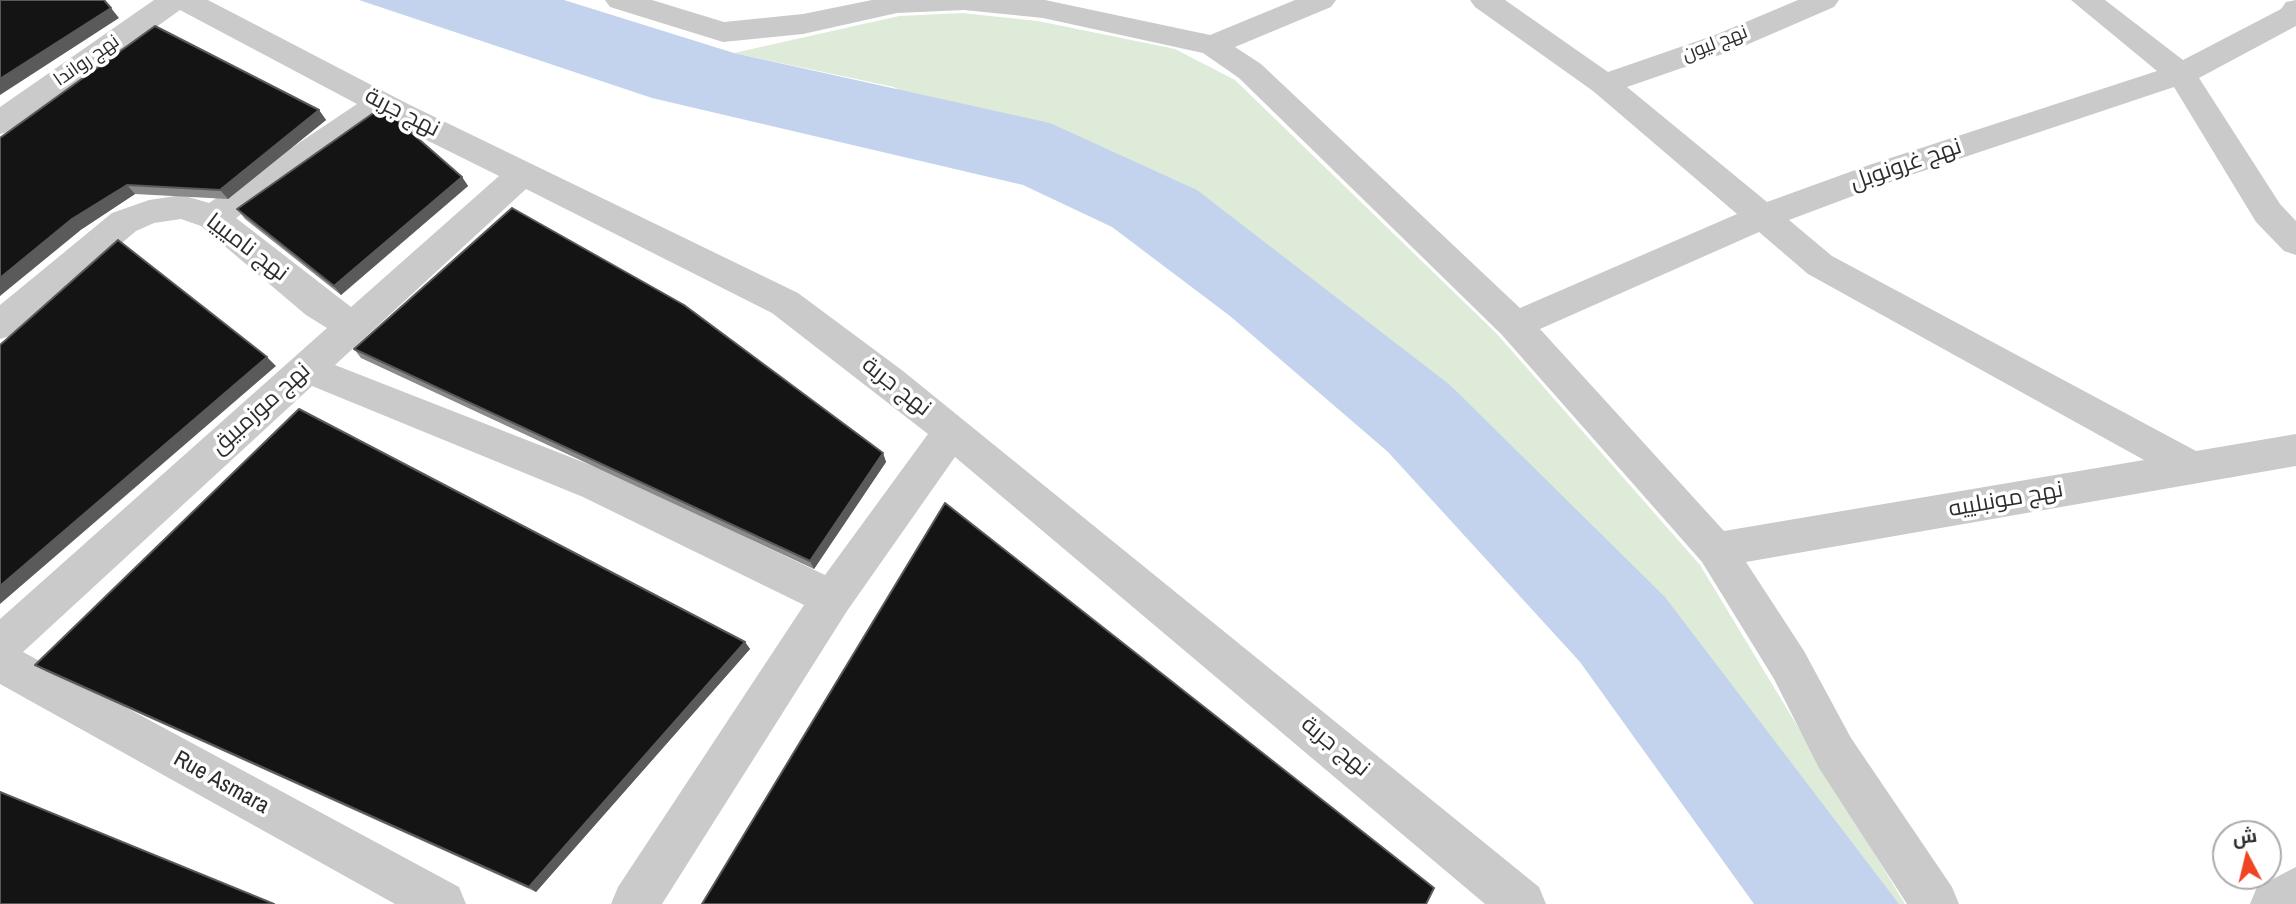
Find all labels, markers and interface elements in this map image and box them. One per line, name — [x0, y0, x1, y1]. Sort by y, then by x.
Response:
street label: نهج ليون — [1679, 21, 1751, 67]
street label: نهج رواندا — [50, 30, 124, 92]
street label: نهج جربة — [360, 83, 444, 143]
street label: نهج غرونوبل — [1847, 133, 1965, 197]
street label: نهج ناميبيا — [200, 208, 294, 288]
street label: نهج جربة — [856, 351, 936, 423]
street label: نهج موزمبيق — [206, 357, 316, 461]
street label: نهج مونبلييه — [1947, 476, 2065, 524]
street label: نهج جربة — [1295, 711, 1375, 783]
street label: Rue Asmara — [168, 746, 274, 820]
north arrow — [2212, 820, 2282, 890]
text: ش — [2231, 822, 2258, 851]

